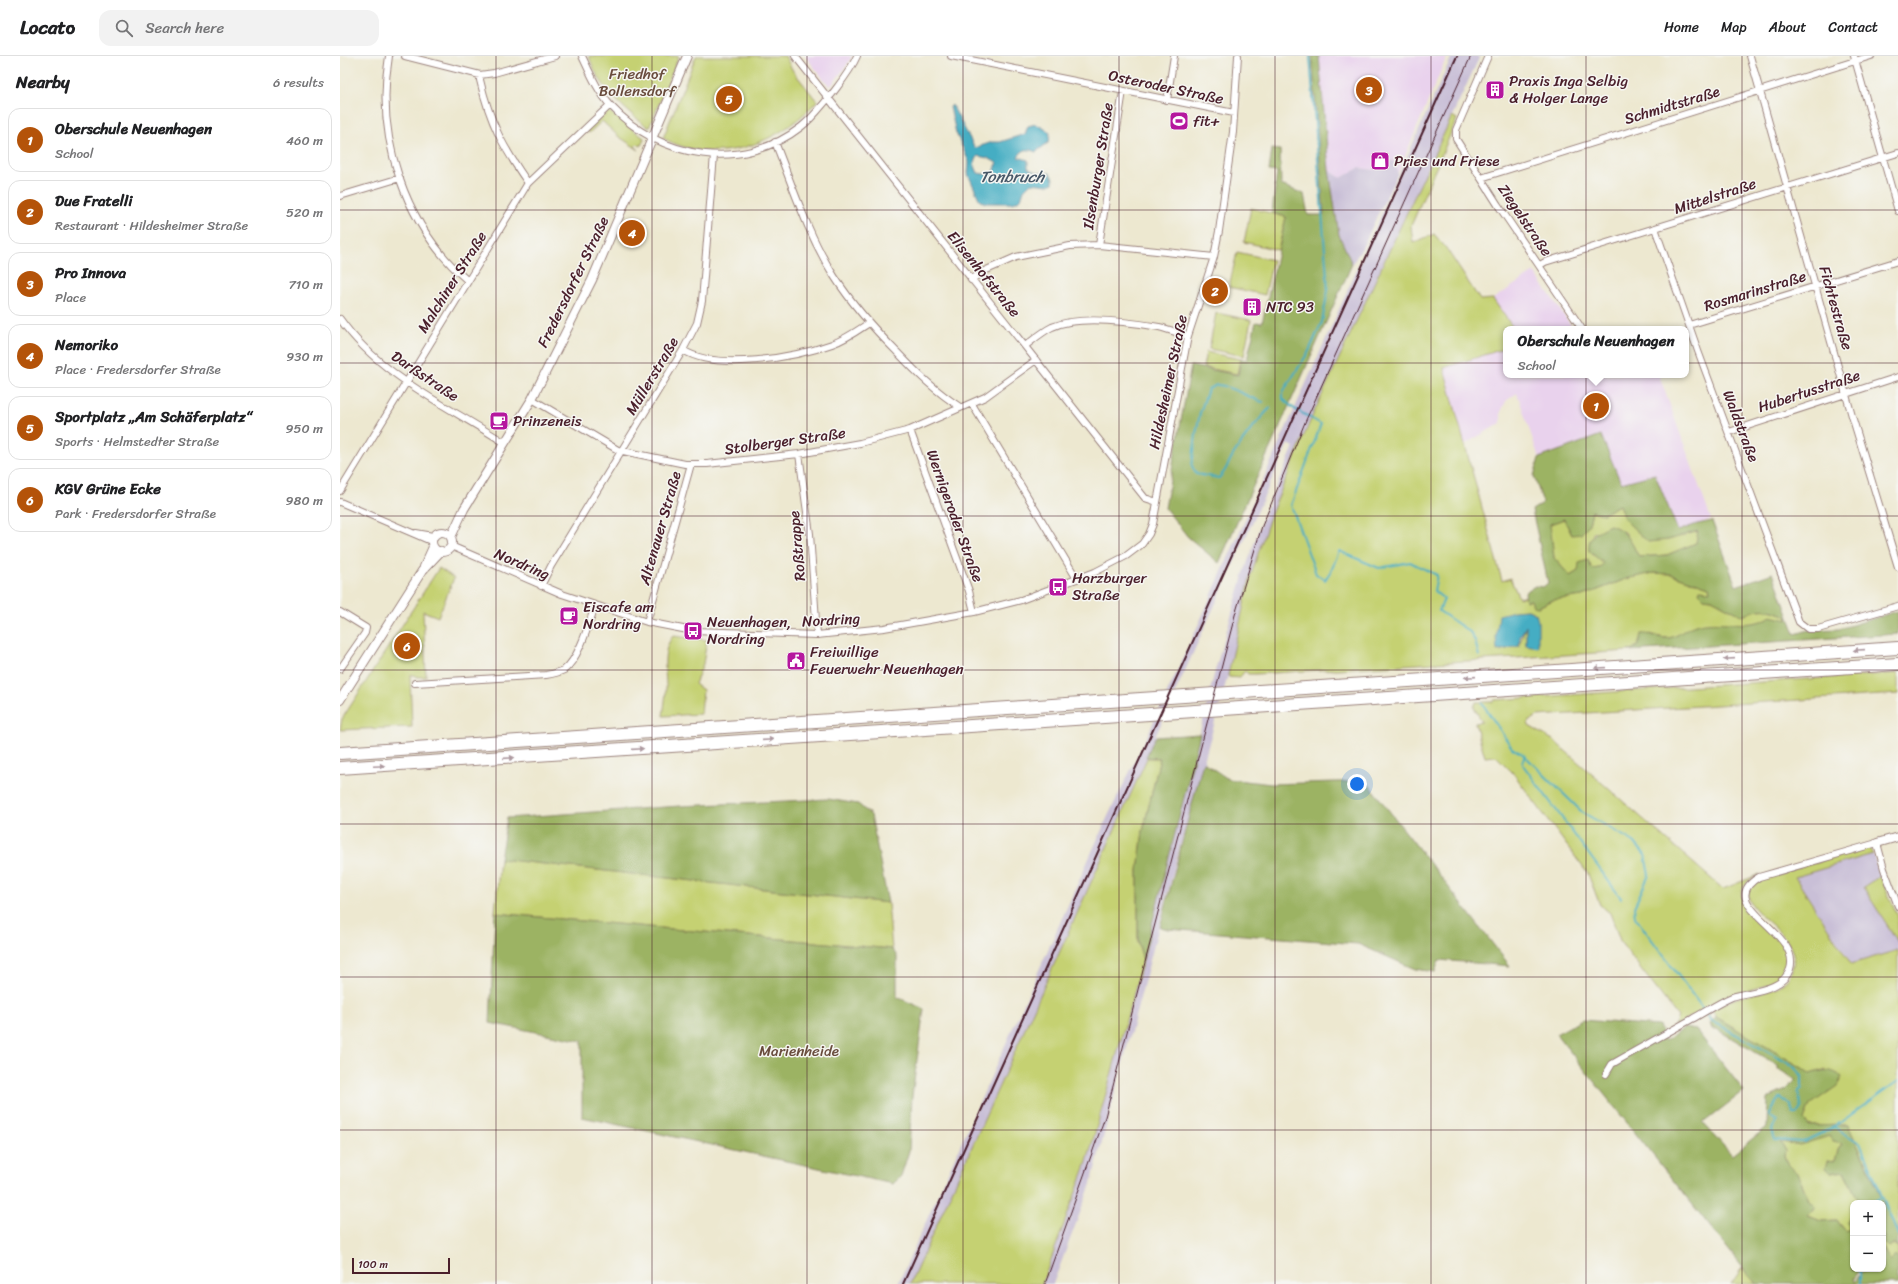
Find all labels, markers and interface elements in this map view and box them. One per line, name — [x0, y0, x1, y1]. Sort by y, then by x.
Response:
search box — [99, 10, 379, 46]
text: Locato — [20, 11, 75, 44]
text: Search here — [145, 15, 224, 41]
text: Home — [1664, 15, 1699, 40]
text: Map — [1721, 15, 1747, 40]
text: About — [1769, 15, 1806, 40]
text: Contact — [1828, 15, 1878, 40]
icon: search — [113, 17, 135, 39]
park label: Friedhof Bollensdorf — [599, 61, 678, 104]
street label: Osteroder Straße — [1106, 62, 1226, 112]
text: Nearby — [16, 67, 70, 97]
place label: Praxis Inga Selbig & Holger Lange — [1509, 68, 1628, 111]
text: 6 results — [273, 71, 324, 94]
pin: 3 — [1356, 75, 1382, 105]
street label: Schmidtstraße — [1621, 78, 1723, 132]
building icon: Praxis Inga Selbig & Holger Lange — [1484, 79, 1506, 101]
pin: 5 — [716, 84, 742, 114]
street label: Ilsenburger Straße — [1075, 100, 1121, 232]
place label: fit+ — [1193, 108, 1220, 134]
sports icon: fit+ — [1168, 110, 1190, 132]
text: Oberschule Neuenhagen — [55, 116, 212, 142]
text: 1 — [27, 129, 33, 152]
text: 460 m — [286, 129, 323, 152]
text: School — [55, 142, 93, 165]
place label: Pries und Friese — [1394, 148, 1499, 174]
shop icon: Pries und Friese — [1369, 150, 1391, 172]
water label: Tonbruch — [980, 162, 1046, 191]
street label: Mittelstraße — [1670, 170, 1760, 222]
street label: Ziegelstraße — [1491, 178, 1559, 262]
text: Due Fratelli — [55, 188, 132, 214]
text: 2 — [26, 201, 34, 224]
text: 520 m — [286, 201, 323, 224]
street label: Fredersdorfer Straße — [530, 212, 616, 352]
text: Restaurant · Hildesheimer Straße — [55, 214, 248, 237]
pin: 4 — [619, 218, 645, 248]
street label: Elisenhofstraße — [941, 225, 1028, 323]
street label: Malchiner Straße — [410, 226, 494, 338]
text: Pro Innova — [55, 260, 126, 286]
street label: Rosmarinstraße — [1701, 263, 1810, 319]
street label: Fichtestraße — [1812, 263, 1861, 353]
text: 3 — [26, 273, 34, 296]
text: 710 m — [288, 273, 323, 296]
pin: 2 — [1202, 276, 1228, 306]
text: Place — [55, 286, 86, 309]
place label: NTC 93 — [1266, 294, 1314, 320]
building icon: NTC 93 — [1241, 296, 1263, 318]
street label: Hildesheimer Straße — [1141, 312, 1195, 452]
popup — [1503, 326, 1689, 378]
text: Oberschule Neuenhagen — [1518, 328, 1674, 354]
text: Nemoriko — [55, 332, 118, 358]
street label: Müllerstraße — [618, 332, 686, 420]
street label: Darßstraße — [386, 344, 464, 408]
text: 4 — [26, 345, 34, 368]
text: 930 m — [286, 345, 323, 368]
text: School — [1518, 354, 1556, 377]
text: Place · Fredersdorfer Straße — [55, 358, 221, 381]
street label: Hubertusstraße — [1754, 362, 1864, 420]
street label: Waldstraße — [1715, 386, 1767, 466]
pin: 1 — [1583, 391, 1609, 421]
text: Sportplatz „Am Schäferplatz“ — [55, 404, 252, 430]
place label: Prinzeneis — [513, 408, 582, 434]
cafe icon: Prinzeneis — [488, 410, 510, 432]
text: 5 — [26, 417, 34, 440]
text: 950 m — [285, 417, 323, 440]
street label: Stolberger Straße — [723, 420, 848, 462]
text: Sports · Helmstedter Straße — [55, 430, 219, 453]
street label: Wernigeroder Straße — [919, 446, 991, 586]
street label: Altenauer Straße — [631, 468, 689, 589]
text: KGV Grüne Ecke — [55, 476, 161, 502]
text: 6 — [26, 489, 34, 512]
text: 980 m — [286, 489, 323, 512]
text: Park · Fredersdorfer Straße — [55, 502, 216, 525]
street label: Roßtrappe — [781, 510, 813, 582]
street label: Nordring — [490, 541, 554, 587]
place label: Harzburger Straße — [1072, 565, 1147, 608]
bus stop icon: Harzburger Straße — [1047, 576, 1069, 598]
place label: Eiscafe am Nordring — [583, 594, 655, 637]
cafe icon: Eiscafe am Nordring — [558, 605, 580, 627]
street label: Nordring — [801, 605, 861, 635]
place label: Neuenhagen, Nordring — [707, 609, 791, 652]
bus stop icon: Neuenhagen, Nordring — [682, 620, 704, 642]
pin: 6 — [394, 631, 420, 661]
place label: Freiwillige Feuerwehr Neuenhagen — [810, 639, 964, 682]
one-way arrow — [1853, 647, 1865, 654]
public building icon: Freiwillige Feuerwehr Neuenhagen — [785, 650, 807, 672]
one-way arrow — [1723, 655, 1735, 662]
one-way arrow — [1594, 665, 1606, 672]
one-way arrow — [1464, 674, 1476, 681]
one-way arrow — [762, 737, 774, 744]
one-way arrow — [632, 745, 644, 752]
one-way arrow — [503, 754, 515, 761]
one-way arrow — [373, 762, 385, 769]
your location — [1347, 774, 1367, 794]
park label: Marienheide — [759, 1038, 839, 1064]
map controls — [1850, 1200, 1886, 1272]
button: + — [1850, 1200, 1886, 1236]
button: − — [1850, 1236, 1886, 1272]
text: 100 m — [358, 1255, 388, 1274]
scale bar — [352, 1256, 450, 1275]

